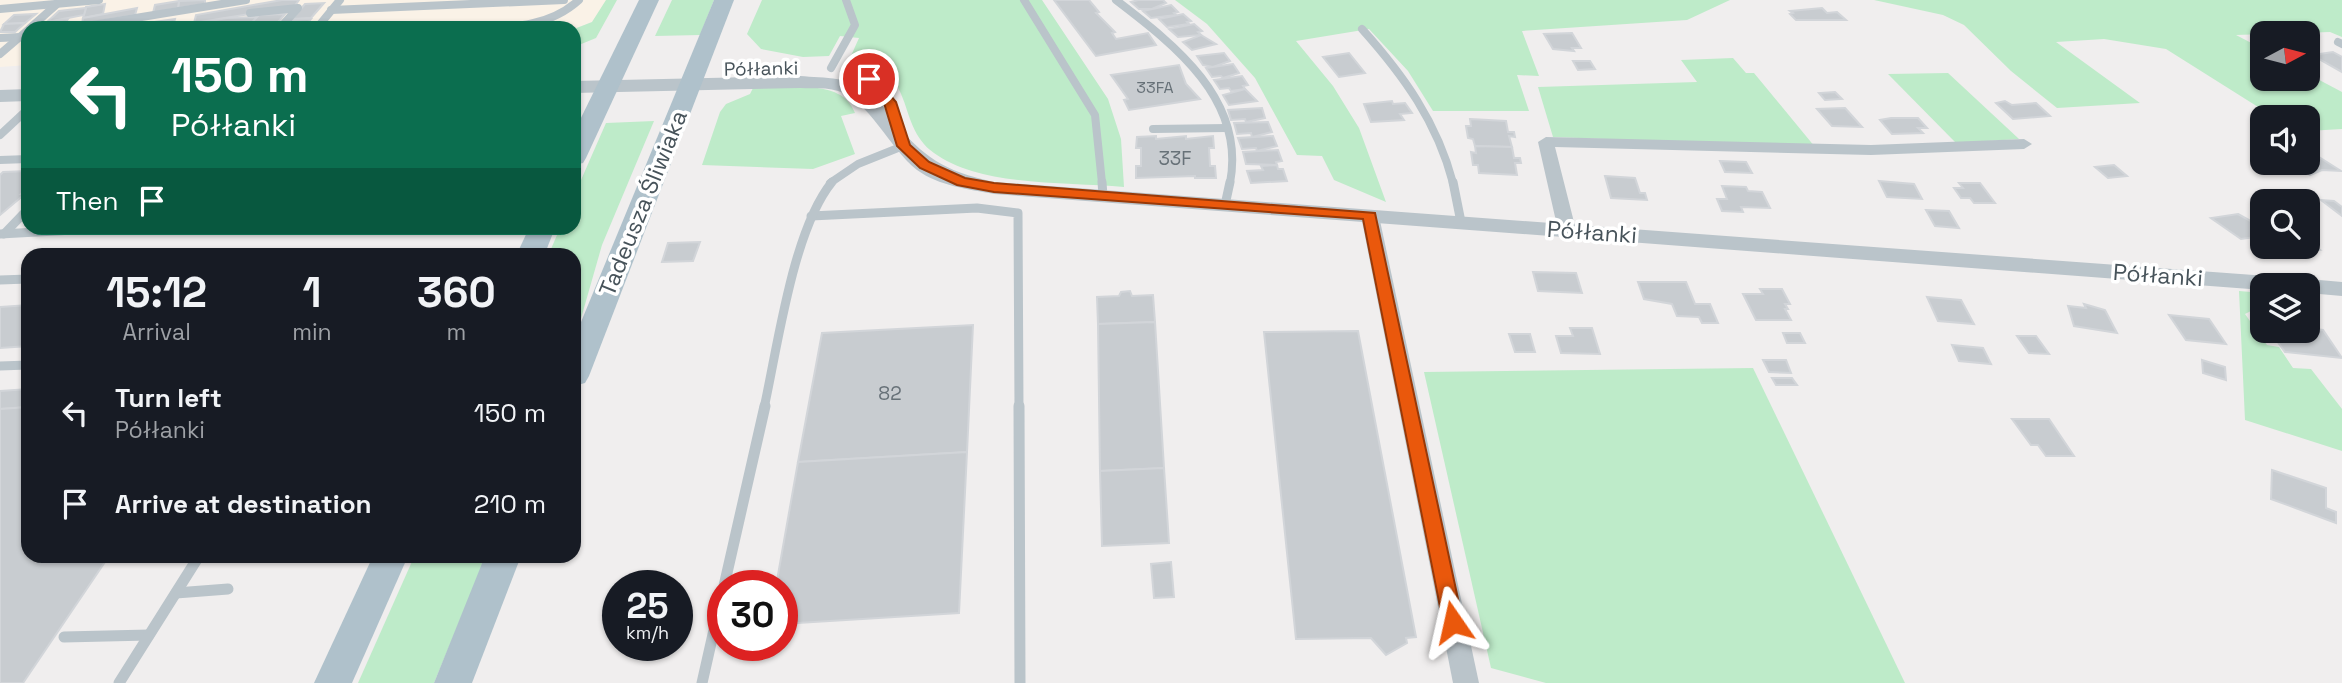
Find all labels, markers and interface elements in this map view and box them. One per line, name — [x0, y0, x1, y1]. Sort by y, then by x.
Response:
north arrow — [2250, 21, 2320, 91]
map controls — [2250, 21, 2320, 343]
text: 150 m — [171, 44, 309, 106]
icon: left — [56, 49, 147, 140]
pin — [839, 49, 899, 109]
street label: Półłanki — [724, 55, 798, 82]
icon: arrive — [850, 60, 888, 98]
house number: 33FA — [1136, 77, 1174, 98]
text: Półłanki — [171, 105, 296, 145]
button: sound — [2250, 105, 2320, 175]
street label: Tadeusza Śliwiaka — [592, 106, 694, 300]
house number: 33F — [1158, 146, 1192, 171]
icon: arrive — [133, 182, 171, 220]
text: Then — [56, 184, 119, 218]
button: search — [2250, 189, 2320, 259]
street label: Półłanki — [1546, 214, 1638, 250]
street label: Półłanki — [2112, 257, 2204, 293]
text: 15:12 — [106, 266, 207, 319]
text: 1 — [302, 266, 321, 319]
text: 360 — [417, 266, 496, 319]
button: layers — [2250, 273, 2320, 343]
text: Arrival — [122, 317, 191, 347]
text: min — [292, 317, 332, 347]
text: m — [446, 317, 466, 347]
text: Turn left — [115, 381, 222, 415]
house number: 82 — [878, 381, 902, 406]
icon: left — [56, 394, 94, 432]
text: 150 m — [474, 396, 546, 430]
text: Półłanki — [115, 415, 205, 445]
icon: arrive — [56, 485, 94, 523]
text: Arrive at destination — [115, 487, 372, 521]
text: 210 m — [474, 487, 546, 521]
speed limit sign: 30 — [707, 570, 798, 661]
text: 25 — [627, 584, 668, 628]
position arrow — [1416, 585, 1490, 659]
text: km/h — [626, 621, 669, 644]

